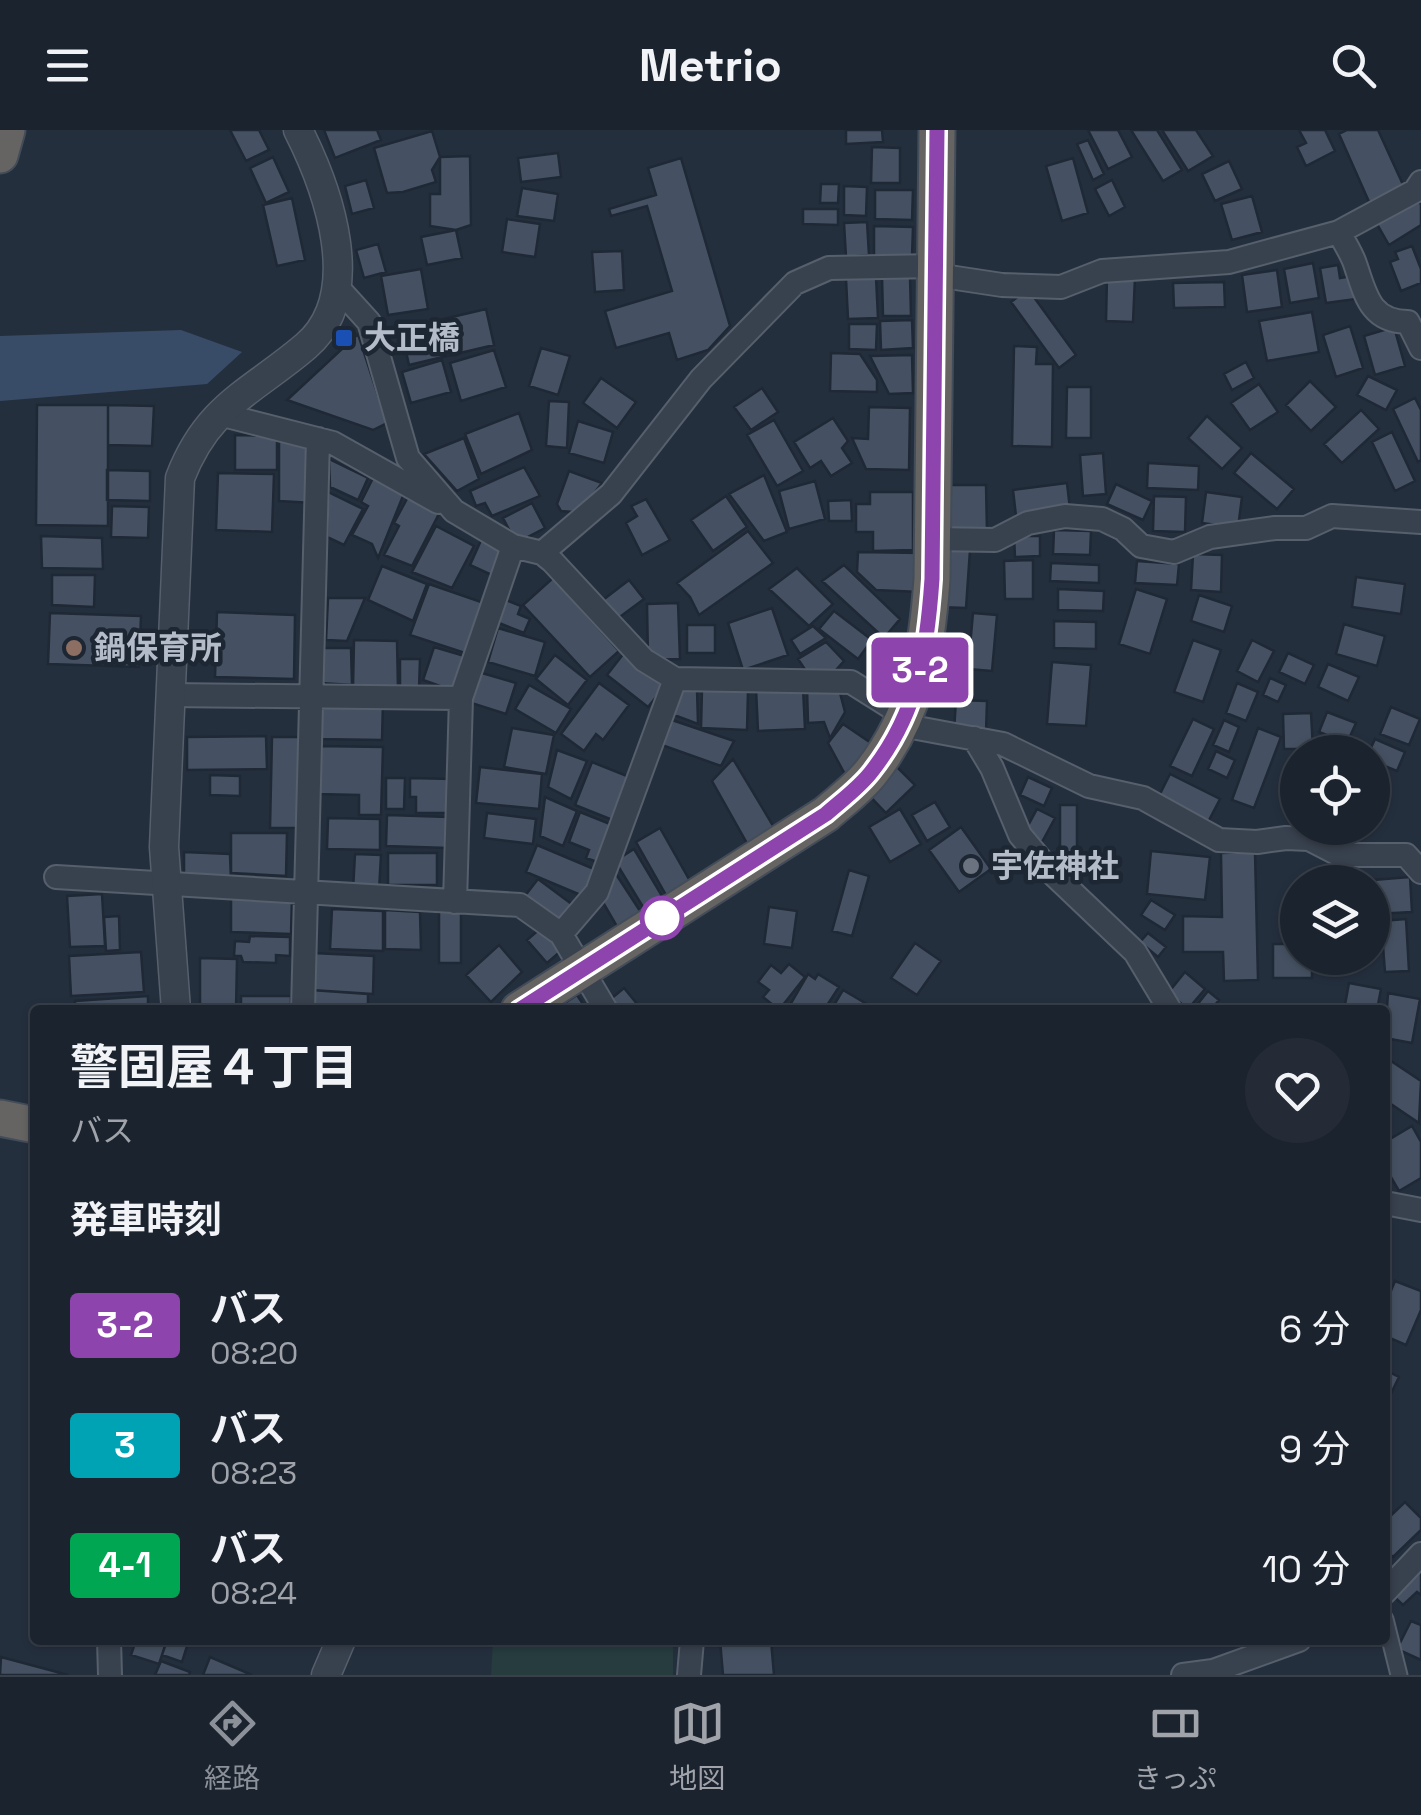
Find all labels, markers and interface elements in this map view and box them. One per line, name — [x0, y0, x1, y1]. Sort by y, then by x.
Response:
text: Metrio — [639, 37, 782, 94]
icon: menu — [40, 38, 95, 93]
icon: search — [1326, 38, 1381, 93]
place label: 大正橋 — [364, 318, 460, 358]
marker: 大正橋 — [333, 327, 355, 349]
place label: 鍋保育所 — [94, 628, 222, 668]
marker: 鍋保育所 — [63, 637, 85, 659]
line badge: 3-2 — [862, 638, 978, 702]
text: 3-2 — [891, 648, 949, 692]
map controls — [1280, 735, 1390, 975]
button: locate — [1280, 735, 1390, 845]
place label: 宇佐神社 — [991, 846, 1119, 886]
marker: 宇佐神社 — [960, 855, 982, 877]
button: layers — [1280, 865, 1390, 975]
unlabelled marker — [641, 897, 683, 939]
text: 警固屋４丁目 — [70, 1037, 358, 1098]
button: heart — [1245, 1038, 1350, 1143]
text: バス — [70, 1111, 134, 1151]
text: 発車時刻 — [70, 1196, 222, 1244]
text: バス — [210, 1285, 286, 1333]
text: 3-2 — [96, 1303, 154, 1347]
text: 6 分 — [1279, 1305, 1350, 1353]
text: 08:20 — [210, 1333, 298, 1373]
text: バス — [210, 1405, 286, 1453]
text: 3 — [114, 1423, 136, 1467]
text: 9 分 — [1279, 1425, 1350, 1473]
text: 08:23 — [210, 1453, 297, 1493]
text: バス — [210, 1525, 286, 1573]
text: 4-1 — [98, 1543, 152, 1587]
text: 10 分 — [1262, 1545, 1350, 1593]
text: 08:24 — [210, 1573, 297, 1613]
tab: 経路 — [204, 1696, 260, 1796]
tab: 地図 — [669, 1696, 725, 1796]
tab: きっぷ — [1134, 1696, 1217, 1796]

